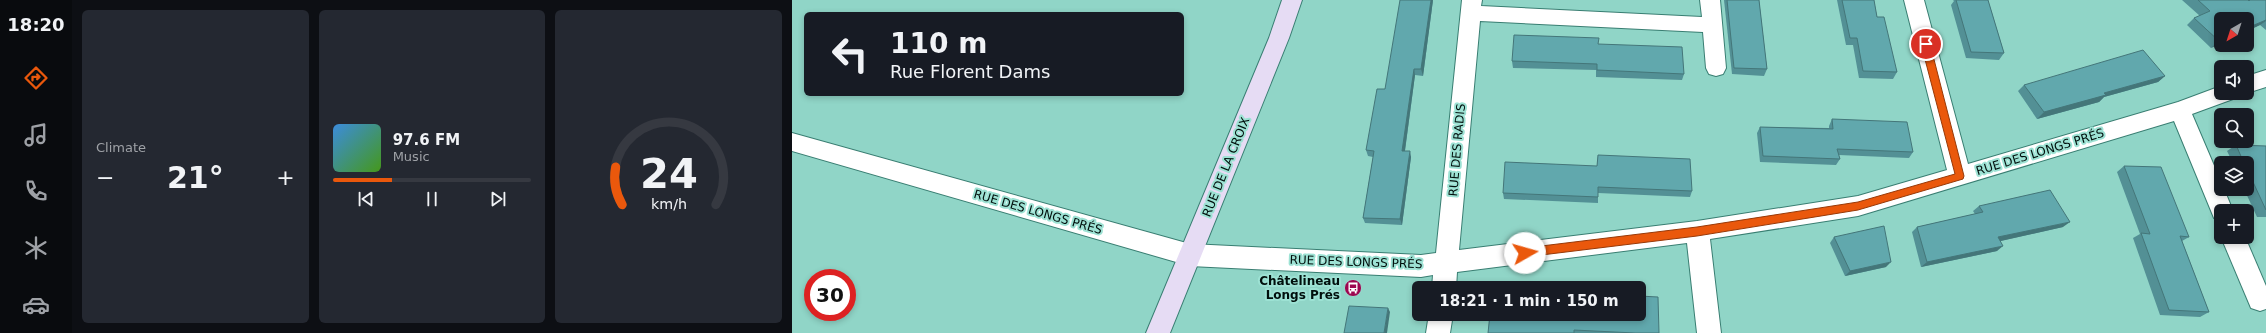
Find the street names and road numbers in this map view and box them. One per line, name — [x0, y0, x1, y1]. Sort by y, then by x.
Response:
street label: RUE DES RADIS — [1446, 103, 1468, 197]
street label: RUE DE LA CROIX — [1200, 115, 1252, 219]
street label: RUE DES LONGS PRÉS — [1974, 125, 2106, 178]
street label: RUE DES LONGS PRÉS — [972, 186, 1104, 237]
street label: RUE DES LONGS PRÉS — [1289, 252, 1423, 271]

